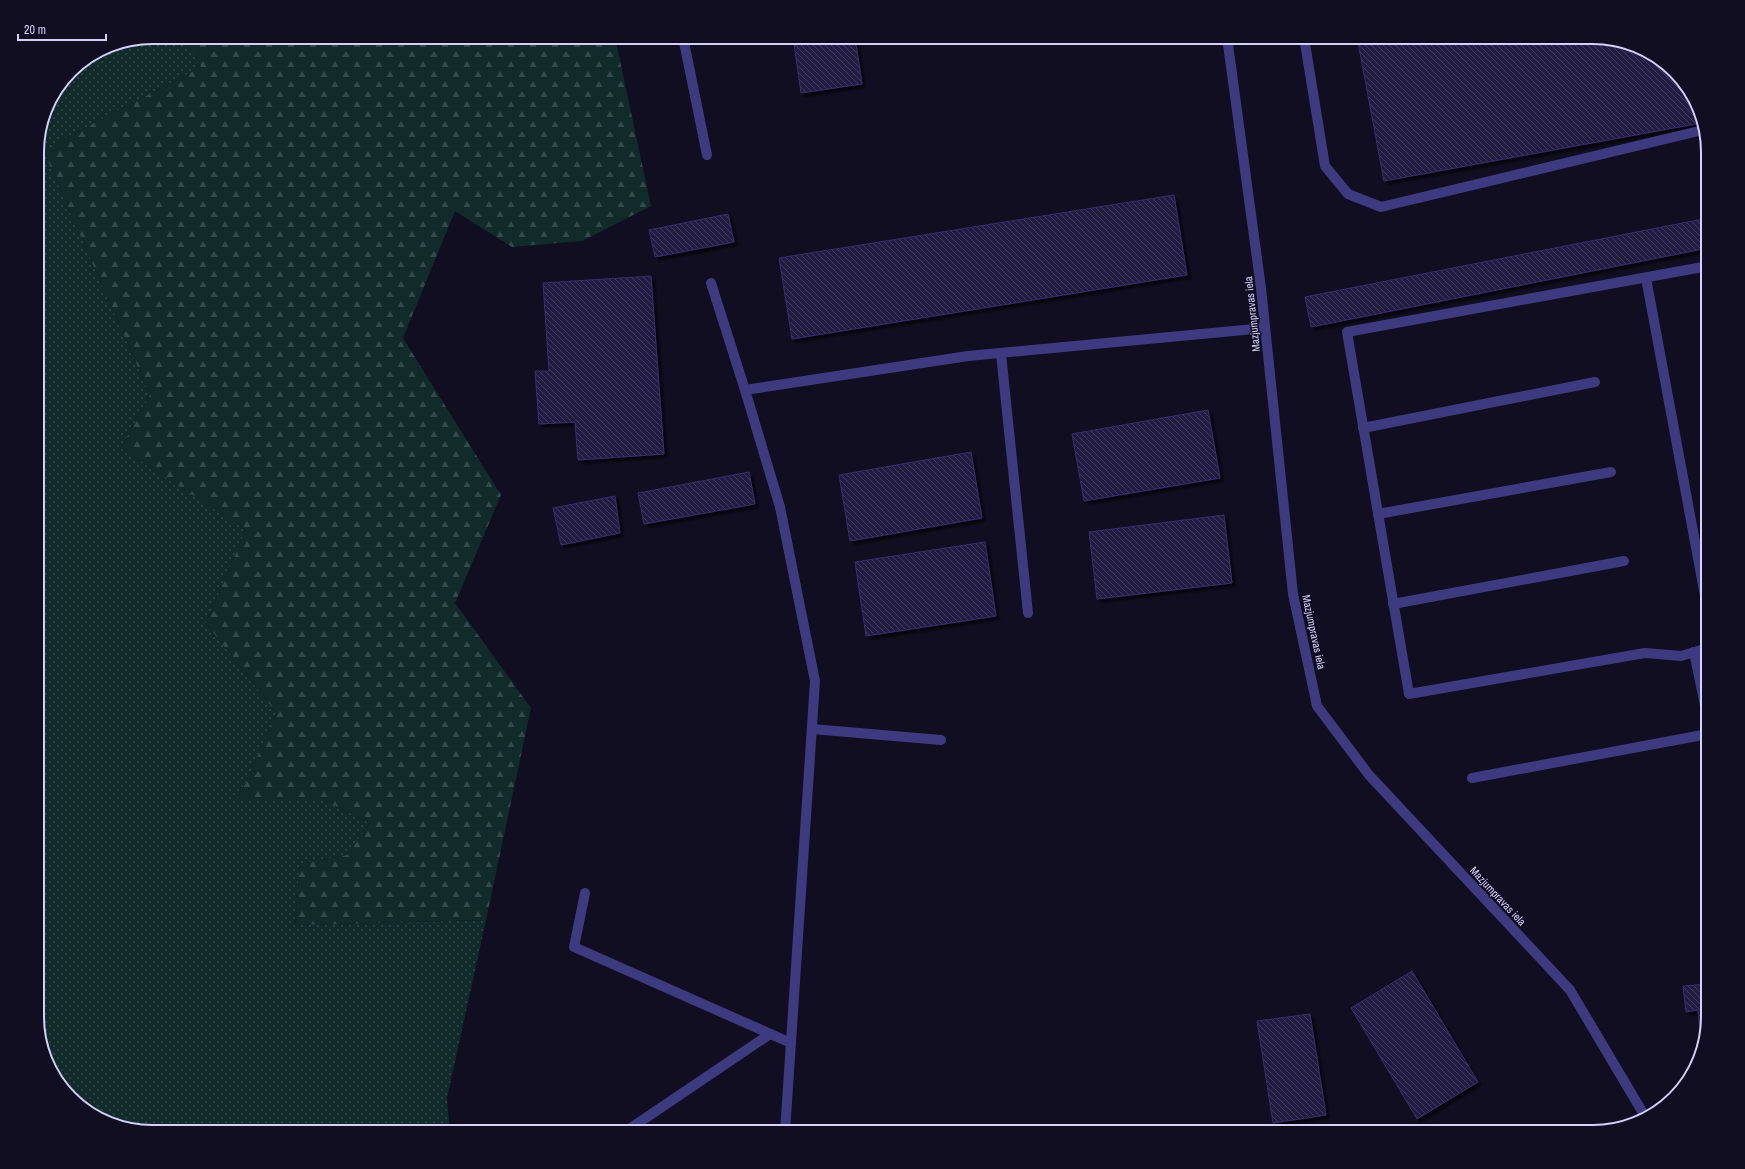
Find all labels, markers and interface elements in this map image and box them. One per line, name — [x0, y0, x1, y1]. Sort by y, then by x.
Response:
scale bar — [18, 16, 106, 42]
text: 20 m — [24, 22, 46, 38]
street label: Mazjumpravas iela — [1241, 276, 1263, 352]
street label: Mazjumpravas iela — [1299, 594, 1329, 670]
street label: Mazjumpravas iela — [1467, 864, 1529, 928]

